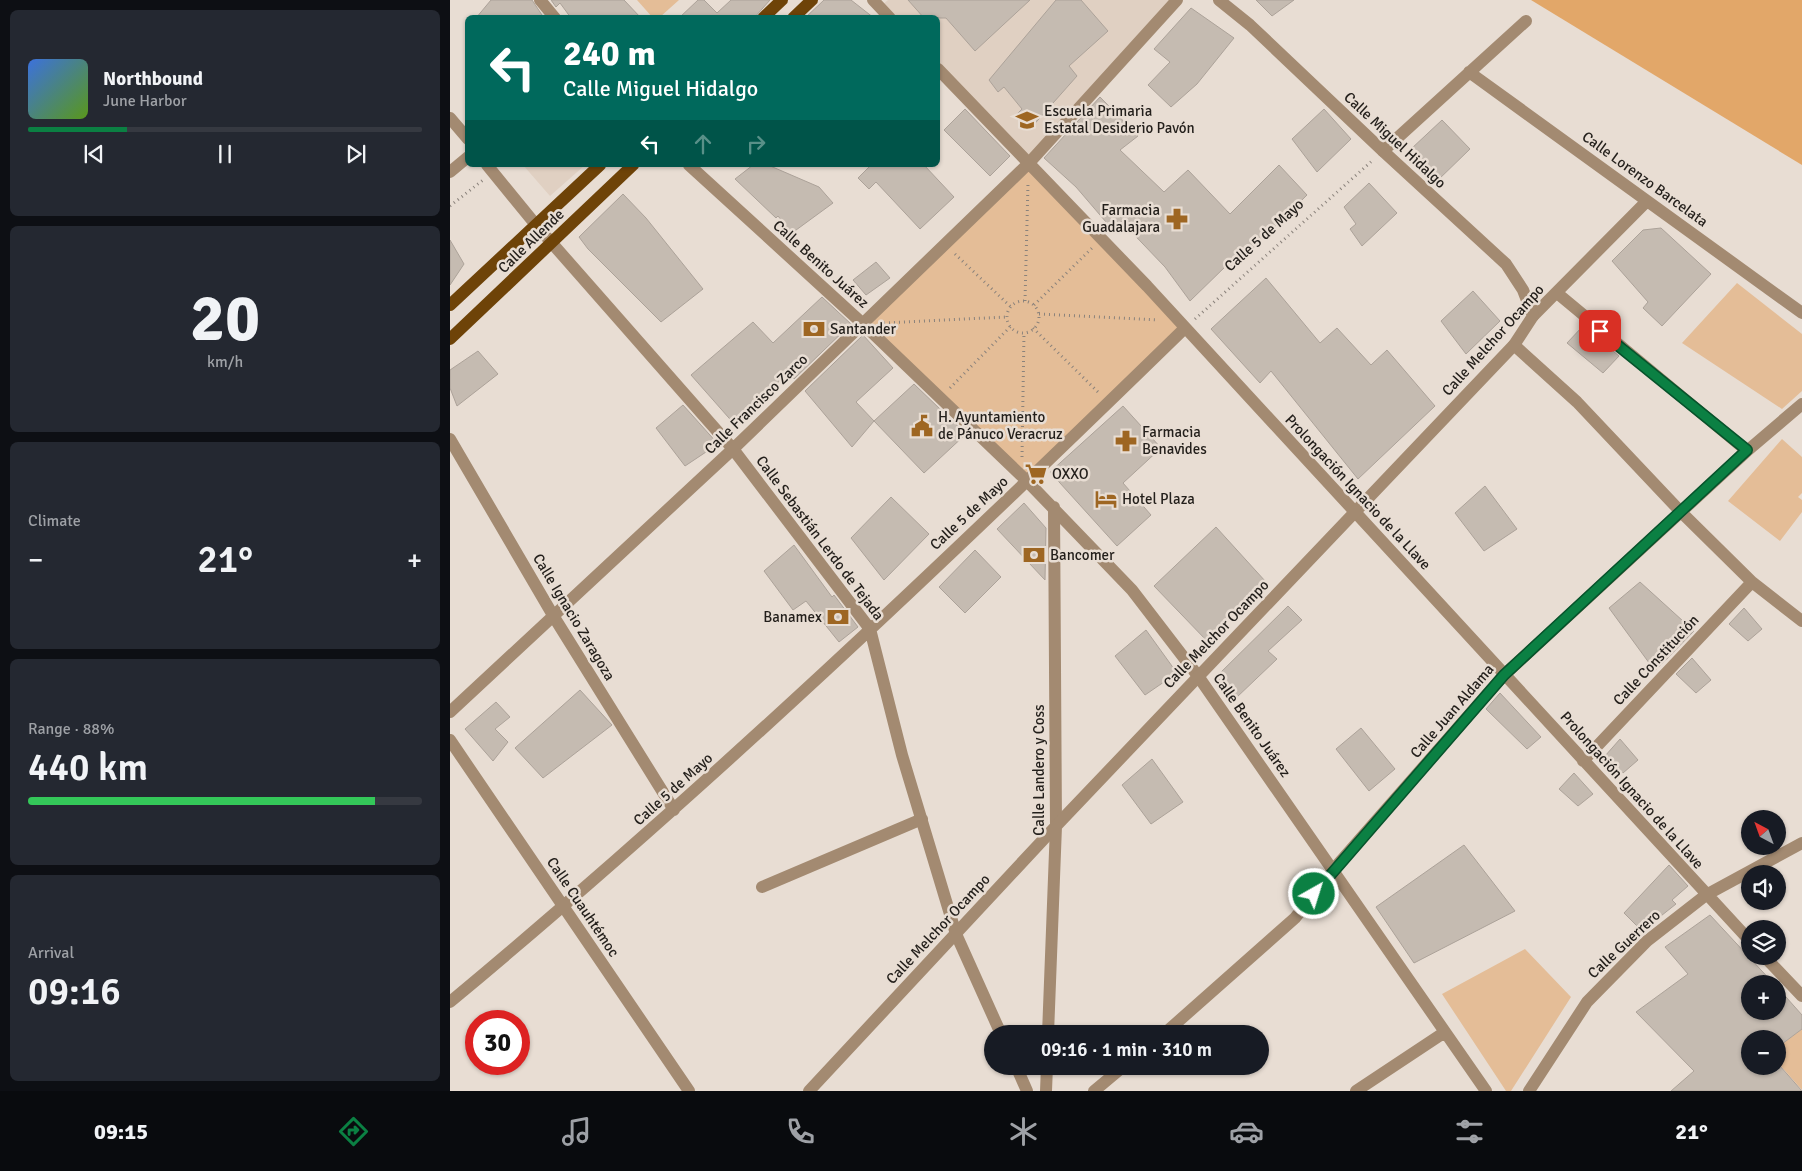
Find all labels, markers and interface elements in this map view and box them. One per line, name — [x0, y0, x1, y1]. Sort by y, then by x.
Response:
text: 240 m — [563, 32, 656, 75]
icon: left — [480, 35, 545, 100]
text: Northbound — [103, 67, 203, 91]
text: Calle Miguel Hidalgo — [563, 75, 758, 102]
street label: Calle Miguel Hidalgo — [1340, 88, 1450, 192]
text: June Harbor — [103, 91, 187, 111]
place label: Escuela Primaria Estatal Desiderio Pavón — [1044, 102, 1195, 137]
school or university icon: Escuela Primaria Estatal Desiderio Pavón — [1014, 107, 1040, 133]
street label: Calle Lorenzo Barcelata — [1579, 127, 1711, 231]
icon: left — [636, 130, 664, 158]
icon: ahead — [689, 130, 717, 158]
icon: right — [742, 130, 770, 158]
icon: previous — [80, 140, 108, 168]
icon: pause — [211, 140, 239, 168]
icon: next — [342, 140, 370, 168]
street label: Calle 5 de Mayo — [1221, 195, 1307, 275]
place label: Farmacia Guadalajara — [1082, 201, 1160, 236]
street label: Calle Allende — [494, 205, 568, 277]
pharmacy icon: Farmacia Guadalajara — [1164, 206, 1190, 232]
street label: Calle Benito Juárez — [769, 216, 873, 312]
text: 20 — [190, 279, 260, 359]
street label: Calle Melchor Ocampo — [1438, 280, 1548, 399]
pin — [1579, 310, 1621, 352]
bank icon: Santander — [801, 316, 827, 342]
icon: arrive — [1586, 317, 1614, 345]
place label: Santander — [830, 320, 897, 338]
street label: Calle Francisco Zarco — [701, 350, 811, 458]
text: km/h — [207, 352, 243, 372]
place label: H. Ayuntamiento de Pánuco Veracruz — [938, 408, 1063, 443]
street label: Prolongación Ignacio de la Llave — [1281, 411, 1435, 573]
public building icon: H. Ayuntamiento de Pánuco Veracruz — [909, 413, 935, 439]
place label: Farmacia Benavides — [1142, 423, 1207, 458]
pharmacy icon: Farmacia Benavides — [1113, 428, 1139, 454]
street label: Calle Sebastián Lerdo de Tejada — [752, 452, 888, 624]
supermarket icon: OXXO — [1023, 461, 1049, 487]
place label: OXXO — [1052, 465, 1089, 483]
street label: Calle 5 de Mayo — [926, 472, 1012, 554]
hotel icon: Hotel Plaza — [1093, 486, 1119, 512]
place label: Hotel Plaza — [1122, 490, 1195, 508]
text: Climate — [28, 511, 81, 531]
text: 21° — [197, 536, 253, 583]
bank icon: Bancomer — [1021, 542, 1047, 568]
text: − — [28, 543, 43, 577]
text: + — [407, 543, 422, 577]
place label: Bancomer — [1050, 546, 1115, 564]
street label: Calle Ignacio Zaragoza — [529, 550, 619, 684]
street label: Calle Melchor Ocampo — [1160, 576, 1273, 692]
bank icon: Banamex — [825, 604, 851, 630]
place label: Banamex — [763, 608, 822, 626]
street label: Calle Constitución — [1609, 611, 1703, 709]
street label: Calle Juan Aldama — [1406, 660, 1498, 762]
street label: Calle Benito Juárez — [1209, 670, 1295, 781]
street label: Calle Landero y Coss — [1030, 704, 1048, 836]
street label: Prolongación Ignacio de la Llave — [1556, 708, 1708, 872]
text: Range · 88% — [28, 719, 114, 739]
text: 440 km — [28, 744, 148, 791]
street label: Calle 5 de Mayo — [630, 749, 716, 829]
north arrow — [1741, 810, 1786, 855]
map controls — [1741, 810, 1786, 1075]
street label: Calle Cuauhtémoc — [543, 854, 623, 960]
button: sound — [1741, 865, 1786, 910]
position arrow — [1287, 867, 1339, 919]
street label: Calle Melchor Ocampo — [882, 870, 994, 988]
street label: Calle Guerrero — [1584, 906, 1664, 982]
button: layers — [1741, 920, 1786, 965]
text: Arrival — [28, 943, 74, 963]
text: 09:16 — [28, 968, 121, 1015]
button: + — [1741, 975, 1786, 1020]
speed limit sign: 30 — [465, 1010, 530, 1075]
button: − — [1741, 1030, 1786, 1075]
text: 09:16 · 1 min · 310 m — [1041, 1038, 1212, 1062]
icon: directions — [336, 1114, 371, 1149]
icon: music — [559, 1114, 594, 1149]
icon: phone — [783, 1114, 818, 1149]
icon: climate — [1006, 1114, 1041, 1149]
icon: car — [1229, 1114, 1264, 1149]
icon: filters — [1452, 1114, 1487, 1149]
text: 09:15 — [94, 1118, 148, 1145]
text: 21° — [1675, 1118, 1708, 1145]

